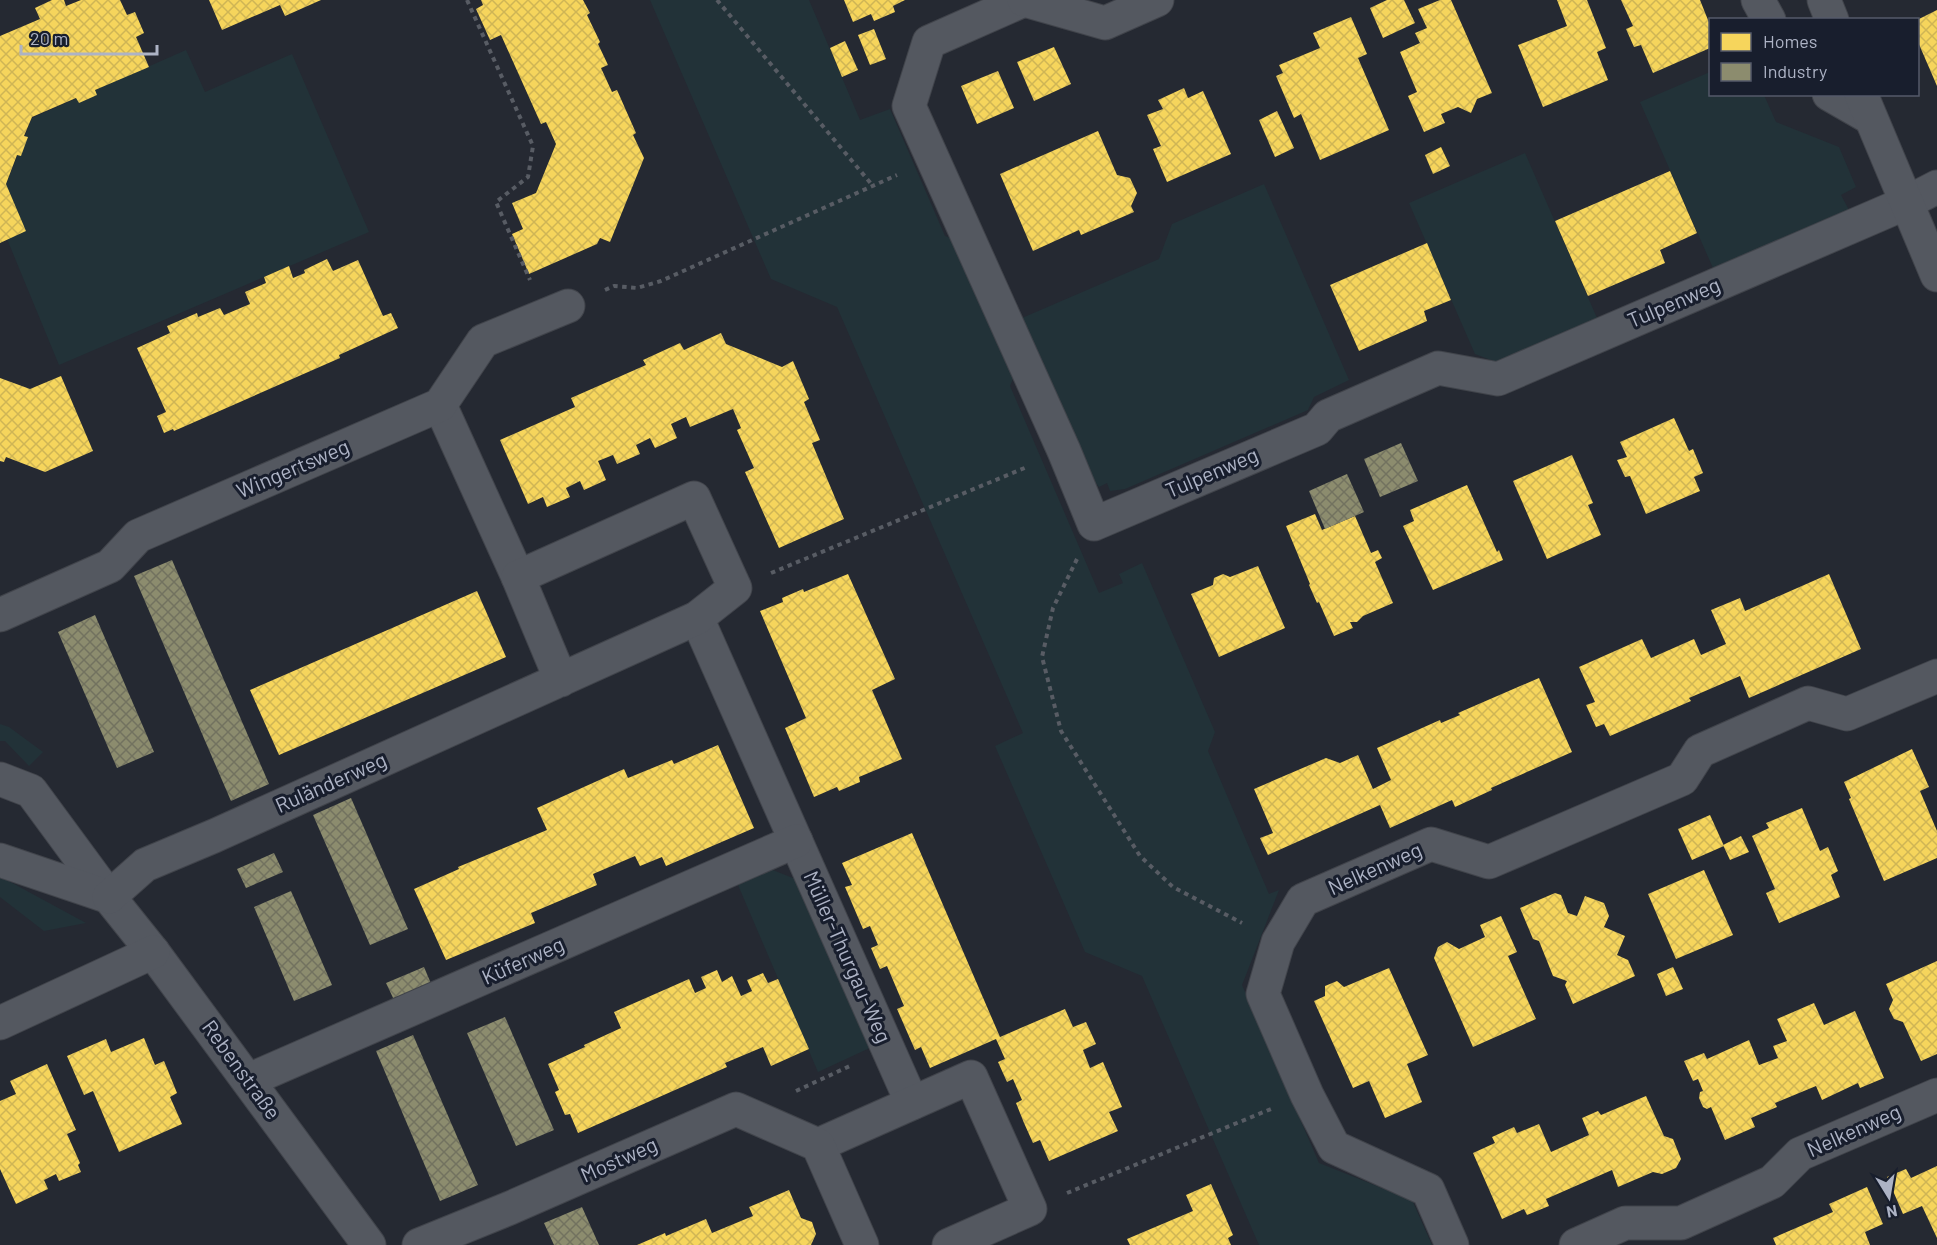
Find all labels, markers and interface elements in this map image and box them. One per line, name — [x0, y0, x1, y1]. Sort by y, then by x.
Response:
scale bar — [21, 18, 158, 56]
legend — [1709, 18, 1919, 96]
text: 20 m — [30, 27, 68, 49]
text: Homes — [1763, 30, 1817, 52]
text: Industry — [1763, 60, 1827, 82]
street label: Tulpenweg — [1623, 271, 1723, 332]
street label: Wingertsweg — [232, 433, 352, 503]
street label: Tulpenweg — [1161, 441, 1261, 502]
street label: Ruländerweg — [271, 746, 390, 817]
street label: Nelkenweg — [1324, 836, 1425, 899]
street label: Müller-Thurgau-Weg — [799, 867, 897, 1046]
street label: Küferweg — [477, 930, 567, 989]
street label: Rebenstraße — [198, 1015, 287, 1124]
street label: Nelkenweg — [1803, 1098, 1904, 1161]
street label: Mostweg — [576, 1131, 661, 1187]
north arrow — [1859, 1167, 1919, 1227]
text: N — [1885, 1202, 1899, 1223]

